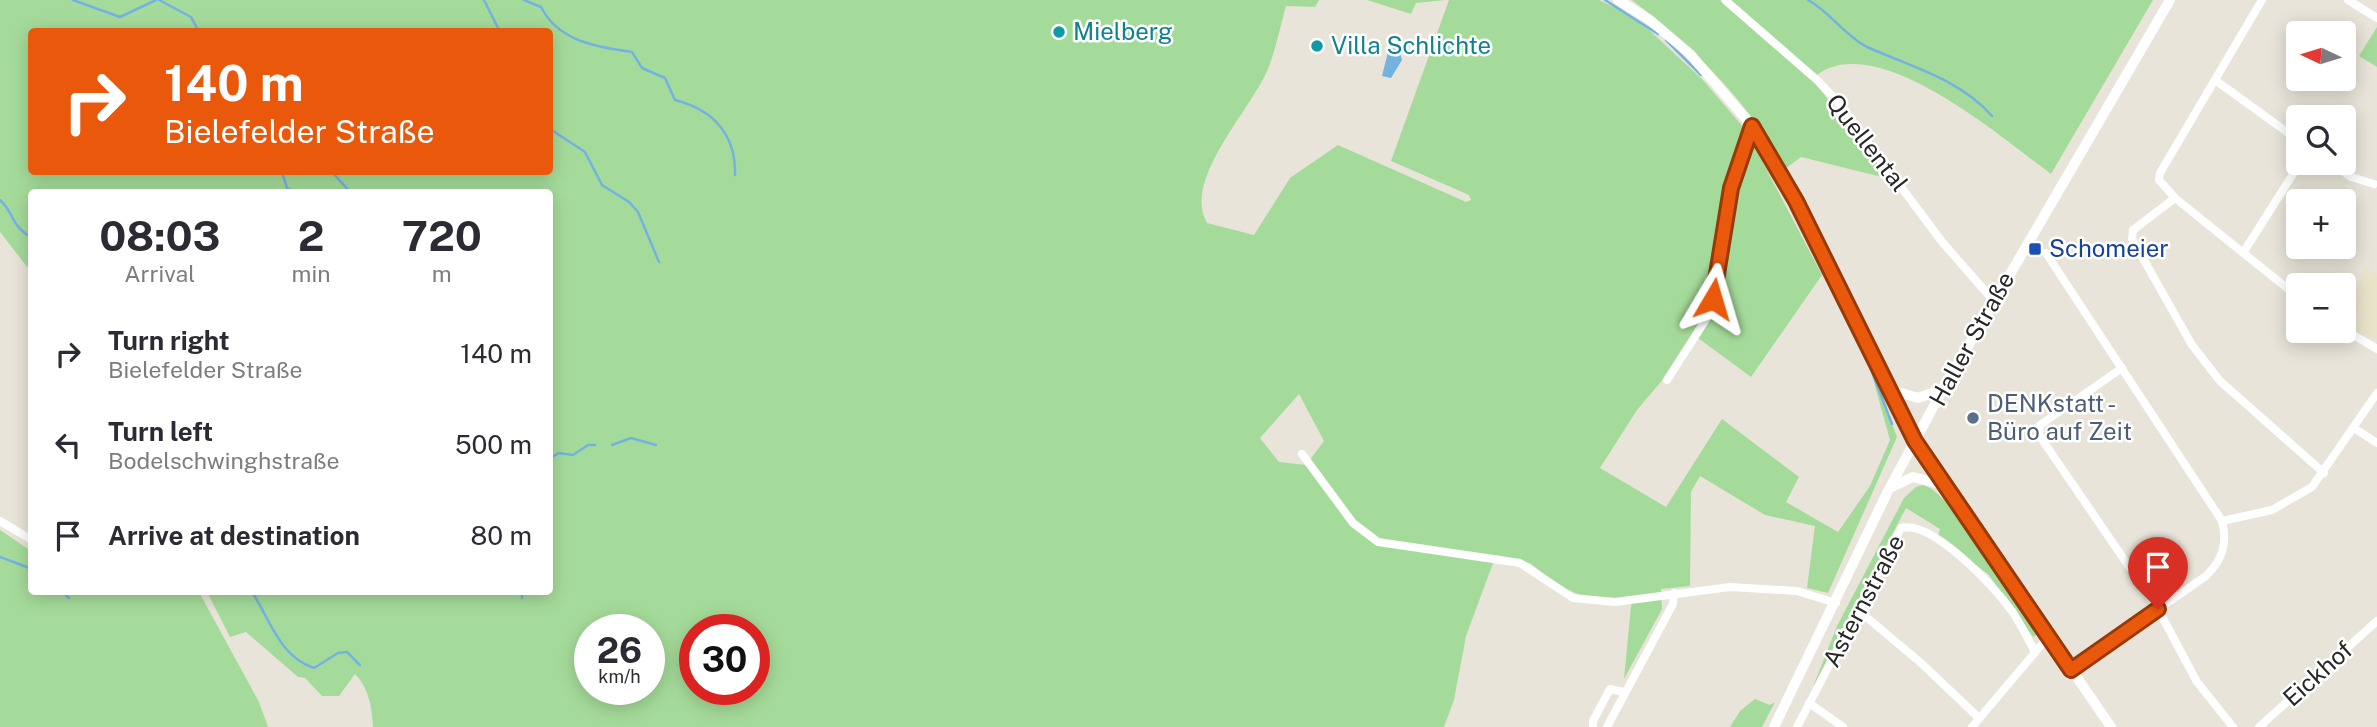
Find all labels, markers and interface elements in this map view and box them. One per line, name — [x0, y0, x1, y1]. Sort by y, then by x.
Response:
place label: Mielberg — [1073, 17, 1173, 45]
north arrow — [2286, 21, 2356, 91]
map controls — [2286, 21, 2356, 343]
marker: Mielberg — [1051, 24, 1067, 40]
place label: Villa Schlichte — [1331, 31, 1491, 59]
marker: Villa Schlichte — [1309, 38, 1325, 54]
text: 140 m — [164, 54, 304, 112]
icon: right — [49, 56, 140, 147]
street label: Quellental — [1821, 88, 1914, 197]
button: search — [2286, 105, 2356, 175]
text: Bielefelder Straße — [164, 113, 435, 150]
button: + — [2286, 189, 2356, 259]
text: 08:03 — [99, 211, 220, 260]
text: 2 — [298, 211, 324, 260]
text: 720 — [402, 211, 482, 260]
place label: Schomeier — [2049, 234, 2169, 262]
marker: Schomeier — [2027, 241, 2043, 257]
text: Arrival — [124, 260, 195, 287]
text: min — [292, 260, 331, 287]
text: m — [432, 260, 452, 287]
position arrow — [1676, 262, 1750, 336]
street label: Haller Straße — [1923, 267, 2019, 410]
button: − — [2286, 273, 2356, 343]
text: Turn right — [108, 325, 230, 356]
icon: right — [49, 335, 87, 373]
text: 140 m — [460, 338, 532, 369]
text: Bielefelder Straße — [108, 356, 303, 383]
place label: DENKstatt - Büro auf Zeit — [1987, 389, 2132, 445]
marker: DENKstatt - Büro auf Zeit — [1965, 410, 1981, 426]
text: Turn left — [108, 416, 213, 447]
icon: left — [49, 426, 87, 464]
text: 500 m — [455, 429, 532, 460]
text: Bodelschwinghstraße — [108, 447, 339, 474]
icon: arrive — [49, 517, 87, 555]
text: Arrive at destination — [108, 520, 360, 551]
text: 80 m — [471, 520, 532, 551]
street label: Asternstraße — [1817, 530, 1910, 671]
pin — [2128, 537, 2188, 609]
icon: arrive — [2139, 548, 2177, 586]
speed limit sign: 30 — [679, 614, 770, 705]
text: 26 — [597, 630, 642, 671]
street label: Eickhof — [2277, 635, 2358, 712]
text: km/h — [598, 666, 641, 687]

